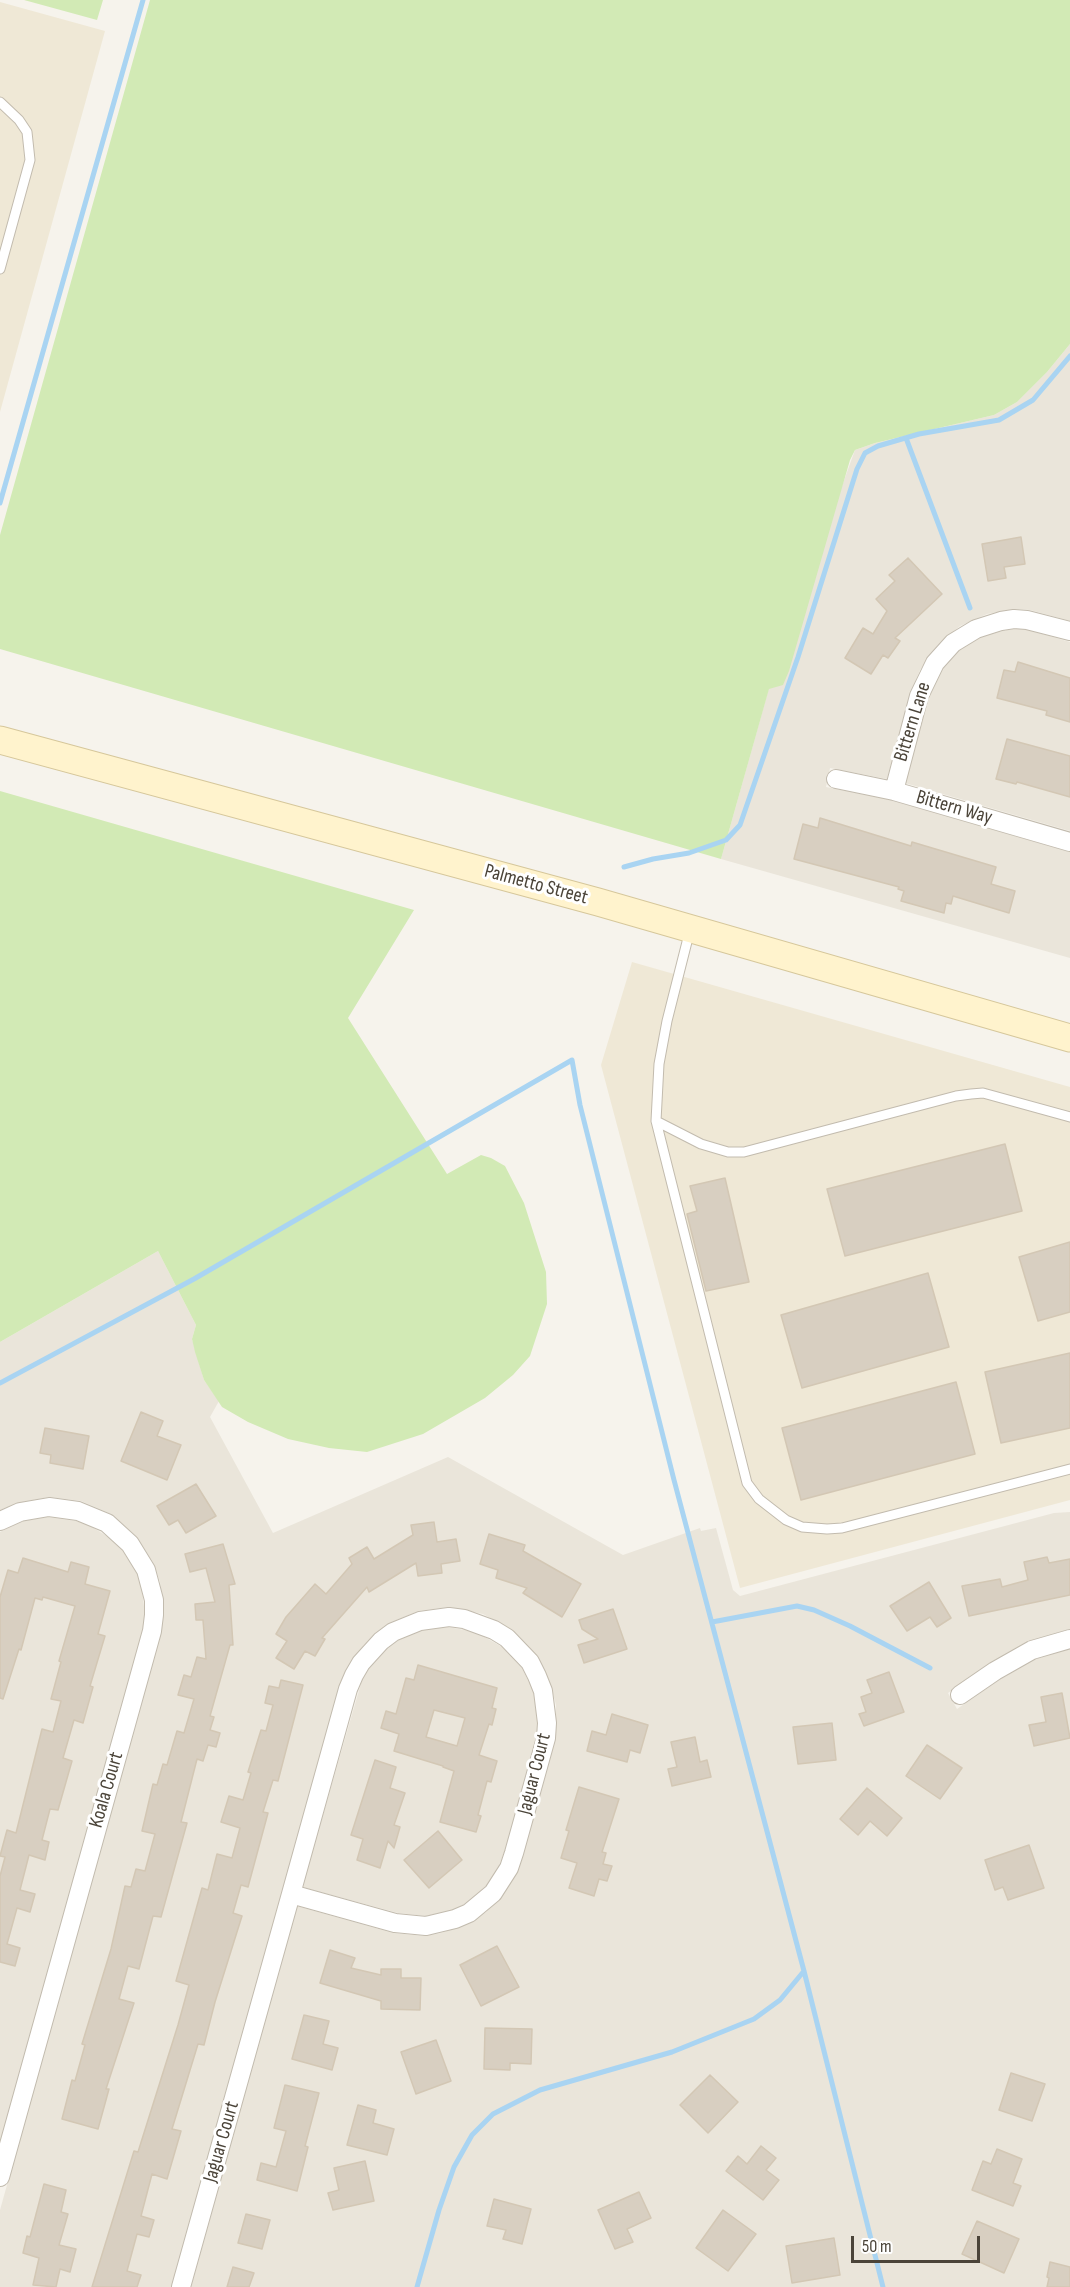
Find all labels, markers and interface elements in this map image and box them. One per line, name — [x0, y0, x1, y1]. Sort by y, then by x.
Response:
street label: Bittern Lane — [890, 679, 936, 765]
street label: Bittern Way — [913, 786, 995, 830]
street label: Palmetto Street — [482, 860, 590, 910]
street label: Jaguar Court — [513, 1731, 557, 1817]
street label: Koala Court — [85, 1749, 129, 1831]
street label: Jaguar Court — [199, 2099, 245, 2185]
scale bar — [854, 2224, 983, 2262]
text: 50 m — [862, 2236, 892, 2257]

